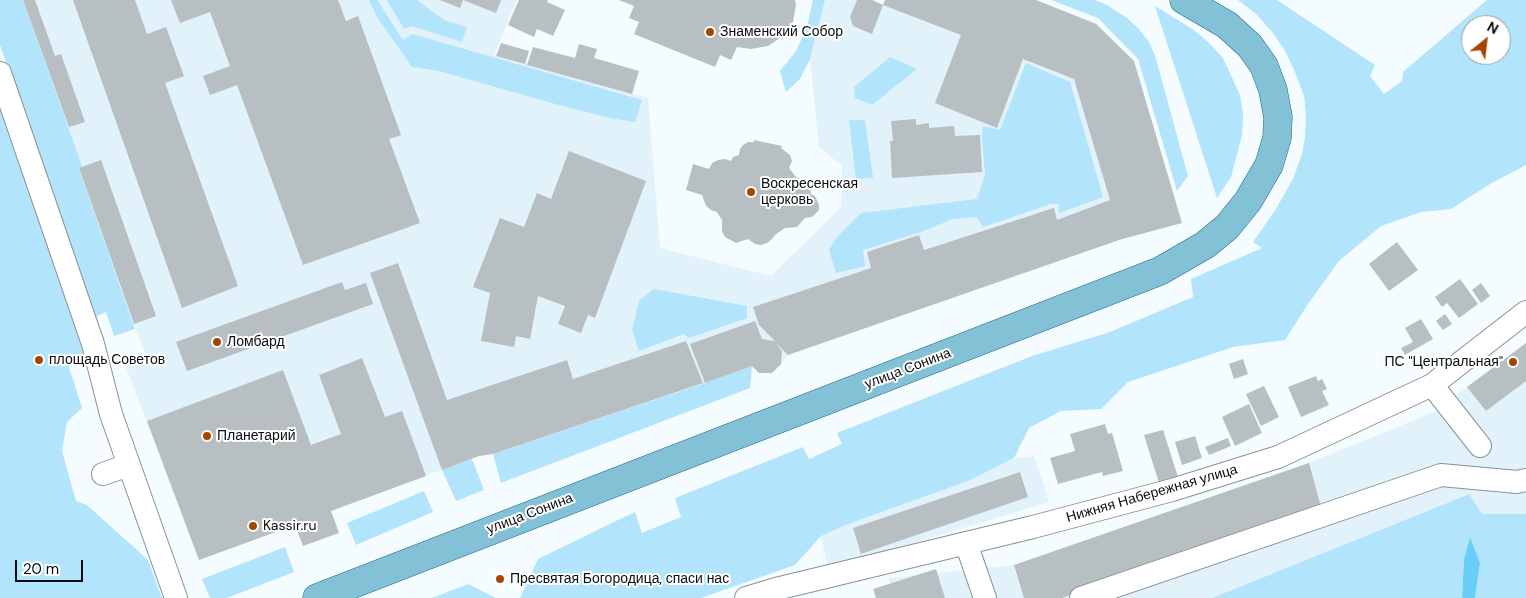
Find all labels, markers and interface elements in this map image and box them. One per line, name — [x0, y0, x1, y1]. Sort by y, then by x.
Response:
north arrow — [1461, 15, 1511, 65]
text: N — [1484, 17, 1502, 38]
place label: Знаменский Собор — [720, 24, 843, 40]
marker: Знаменский Собор — [704, 26, 716, 38]
place label: Воскресенская церковь — [761, 176, 858, 208]
marker: Воскресенская церковь — [745, 186, 757, 198]
place label: Ломбард — [227, 334, 285, 350]
marker: Ломбард — [211, 336, 223, 348]
street label: улица Сонина — [862, 345, 954, 393]
place label: площадь Советов — [49, 352, 165, 368]
marker: площадь Советов — [33, 354, 45, 366]
place label: ПС "Центральная" — [1385, 354, 1503, 370]
marker: ПС "Центральная" — [1507, 356, 1519, 368]
place label: Планетарий — [217, 428, 296, 444]
marker: Планетарий — [201, 430, 213, 442]
street label: Нижняя Набережная улица — [1064, 461, 1240, 527]
street label: улица Сонина — [484, 490, 576, 538]
place label: Kassir.ru — [263, 518, 316, 534]
marker: Kassir.ru — [247, 520, 259, 532]
scale bar — [18, 550, 85, 582]
text: 20 m — [23, 559, 59, 579]
place label: Пресвятая Богородица, спаси нас — [510, 571, 729, 587]
marker: Пресвятая Богородица, спаси нас — [494, 573, 506, 585]

